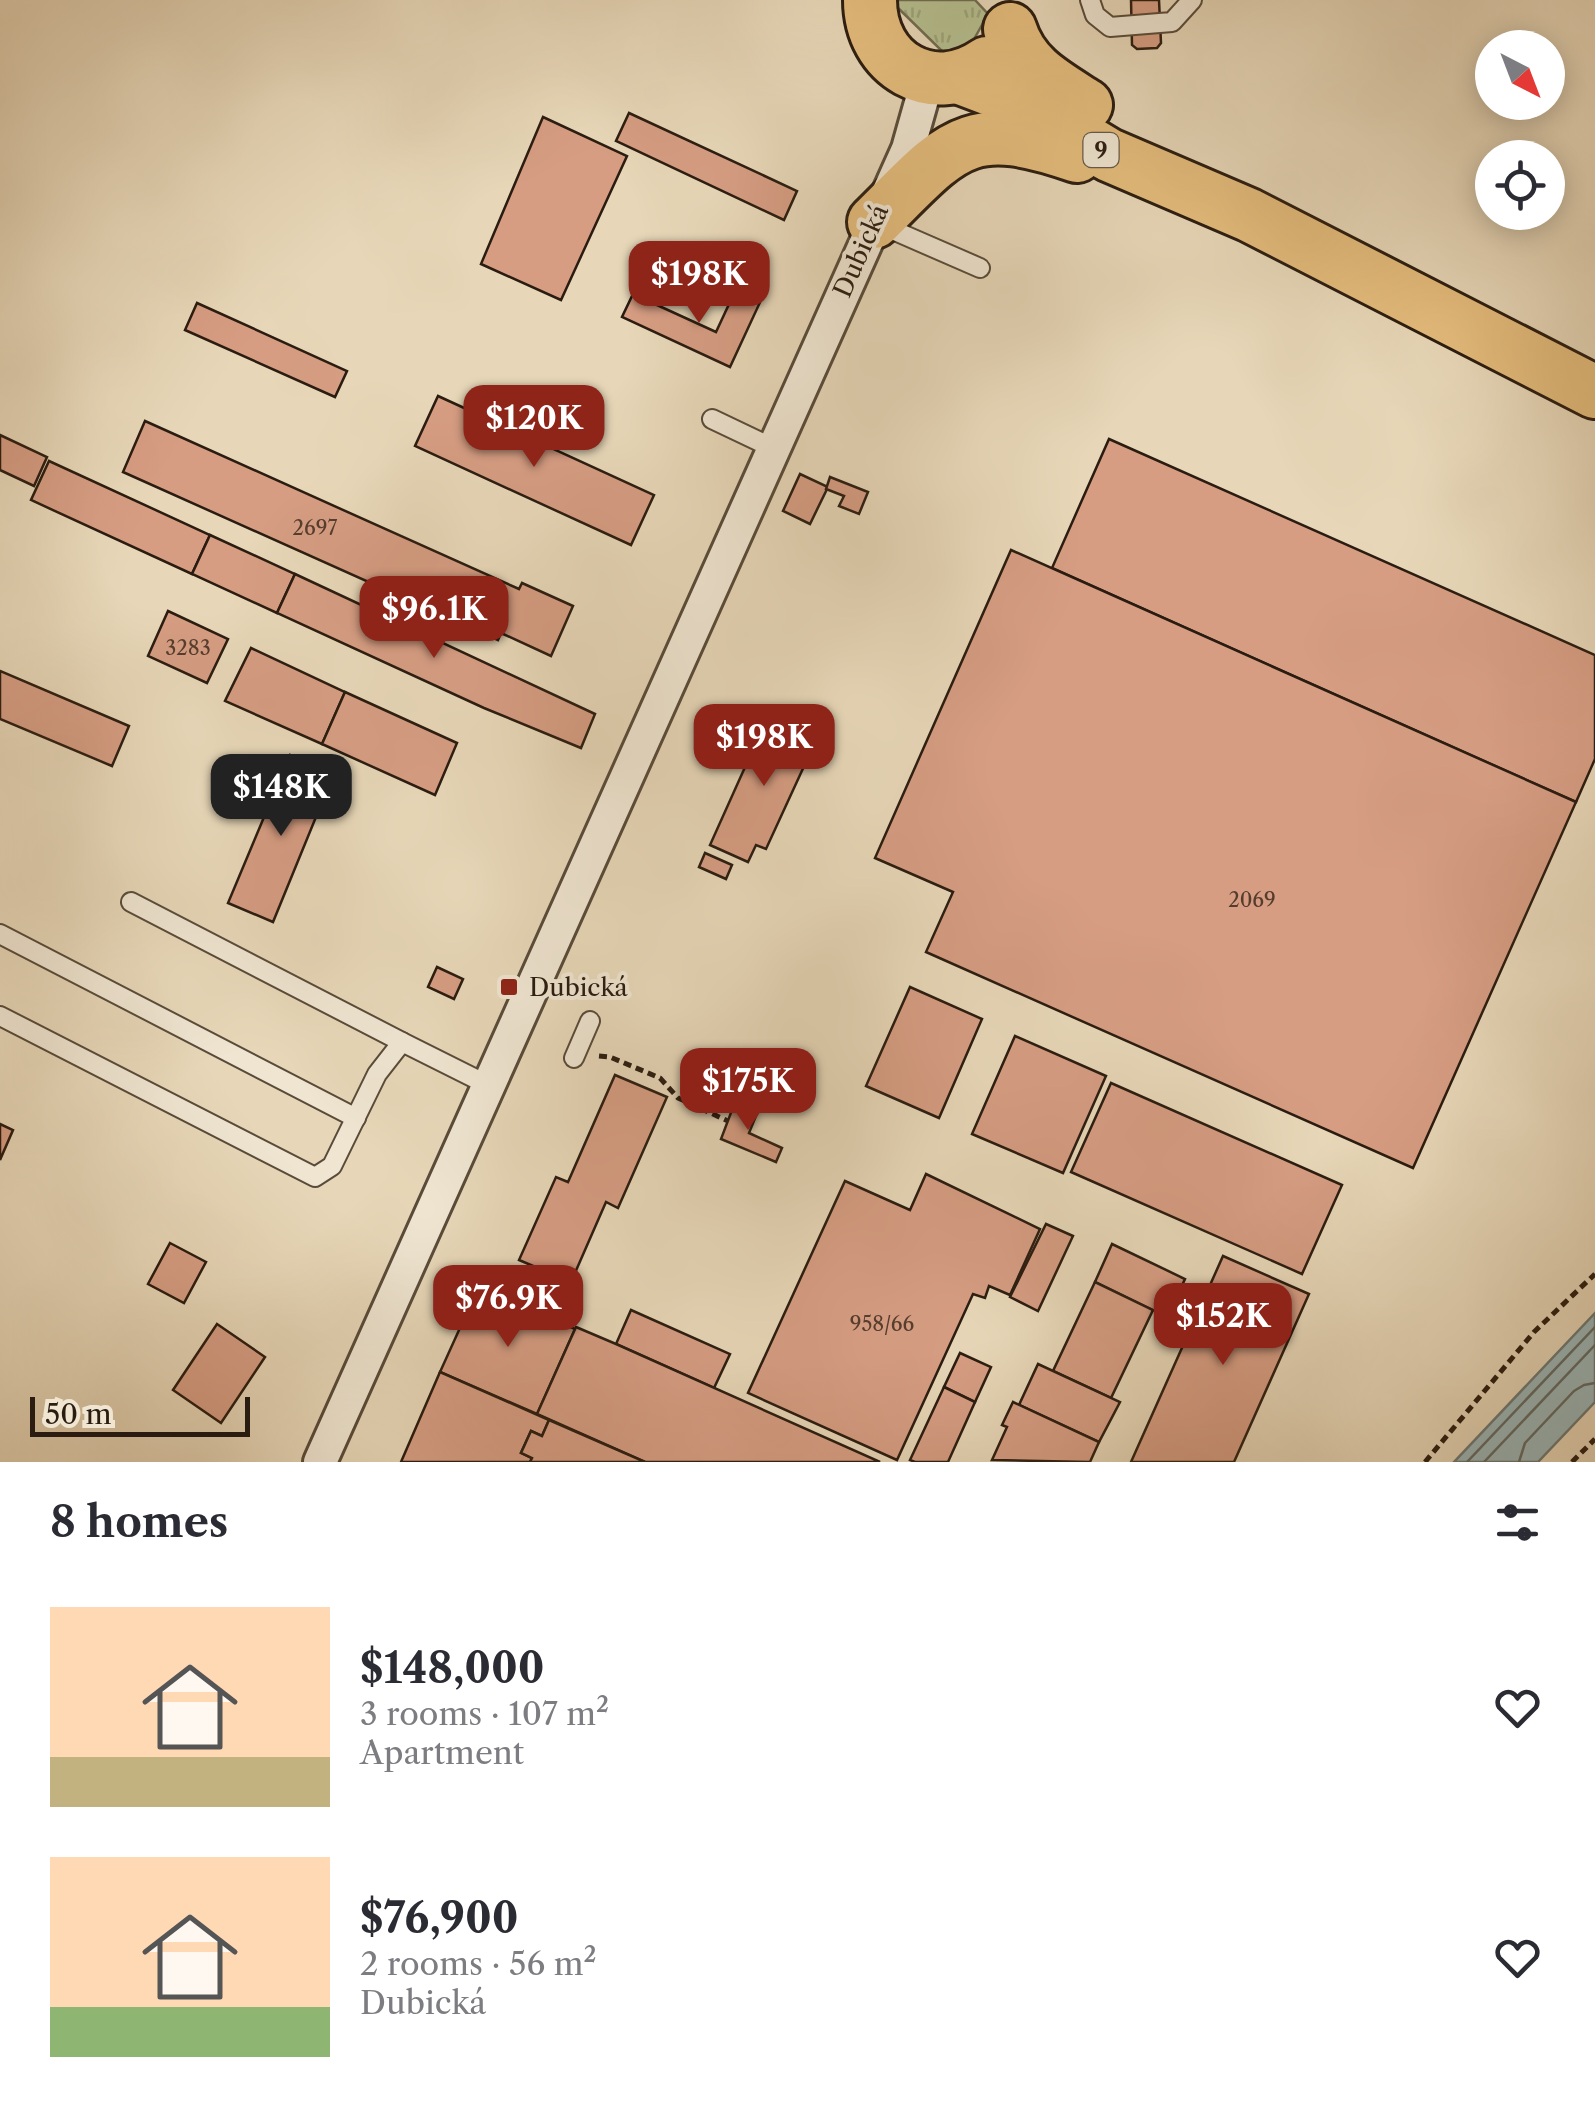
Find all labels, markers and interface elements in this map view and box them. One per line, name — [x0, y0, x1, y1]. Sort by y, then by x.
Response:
north arrow — [1475, 30, 1565, 120]
map controls — [1475, 30, 1565, 230]
road number: 9 — [1084, 133, 1118, 167]
button: locate — [1475, 140, 1565, 230]
street label: Dubická — [827, 199, 896, 302]
pin: $198K — [629, 241, 769, 326]
text: $198K — [651, 254, 747, 293]
pin: $120K — [464, 385, 604, 470]
text: $120K — [485, 398, 583, 437]
house number: 2697 — [293, 516, 338, 540]
pin: $96.1K — [353, 576, 515, 661]
text: $96.1K — [382, 589, 486, 628]
house number: 3283 — [165, 636, 211, 660]
pin: $198K — [694, 704, 834, 789]
text: $198K — [716, 717, 812, 756]
pin: $148K — [211, 754, 351, 839]
text: $148K — [233, 767, 329, 806]
house number: 2069 — [1228, 888, 1276, 912]
place label: Dubická — [529, 972, 628, 1003]
marker: Dubická — [498, 976, 520, 998]
pin: $175K — [678, 1048, 818, 1133]
text: $175K — [702, 1061, 794, 1100]
pin: $76.9K — [427, 1265, 589, 1350]
text: $76.9K — [455, 1278, 561, 1317]
pin: $152K — [1153, 1283, 1293, 1368]
text: $152K — [1176, 1296, 1270, 1335]
house number: 958/66 — [850, 1312, 914, 1336]
scale bar — [30, 1392, 250, 1436]
text: 50 m — [45, 1397, 112, 1431]
icon: filters — [1490, 1495, 1545, 1550]
text: 8 homes — [50, 1496, 228, 1548]
text: $148,000 — [360, 1642, 544, 1694]
icon: home — [130, 1647, 250, 1767]
icon: heart — [1490, 1680, 1545, 1735]
text: 3 rooms · 107 m² — [360, 1694, 609, 1733]
text: Apartment — [360, 1733, 524, 1772]
text: $76,900 — [360, 1892, 519, 1944]
icon: home — [130, 1897, 250, 2017]
icon: heart — [1490, 1930, 1545, 1985]
text: 2 rooms · 56 m² — [360, 1944, 597, 1983]
text: Dubická — [360, 1983, 486, 2022]

